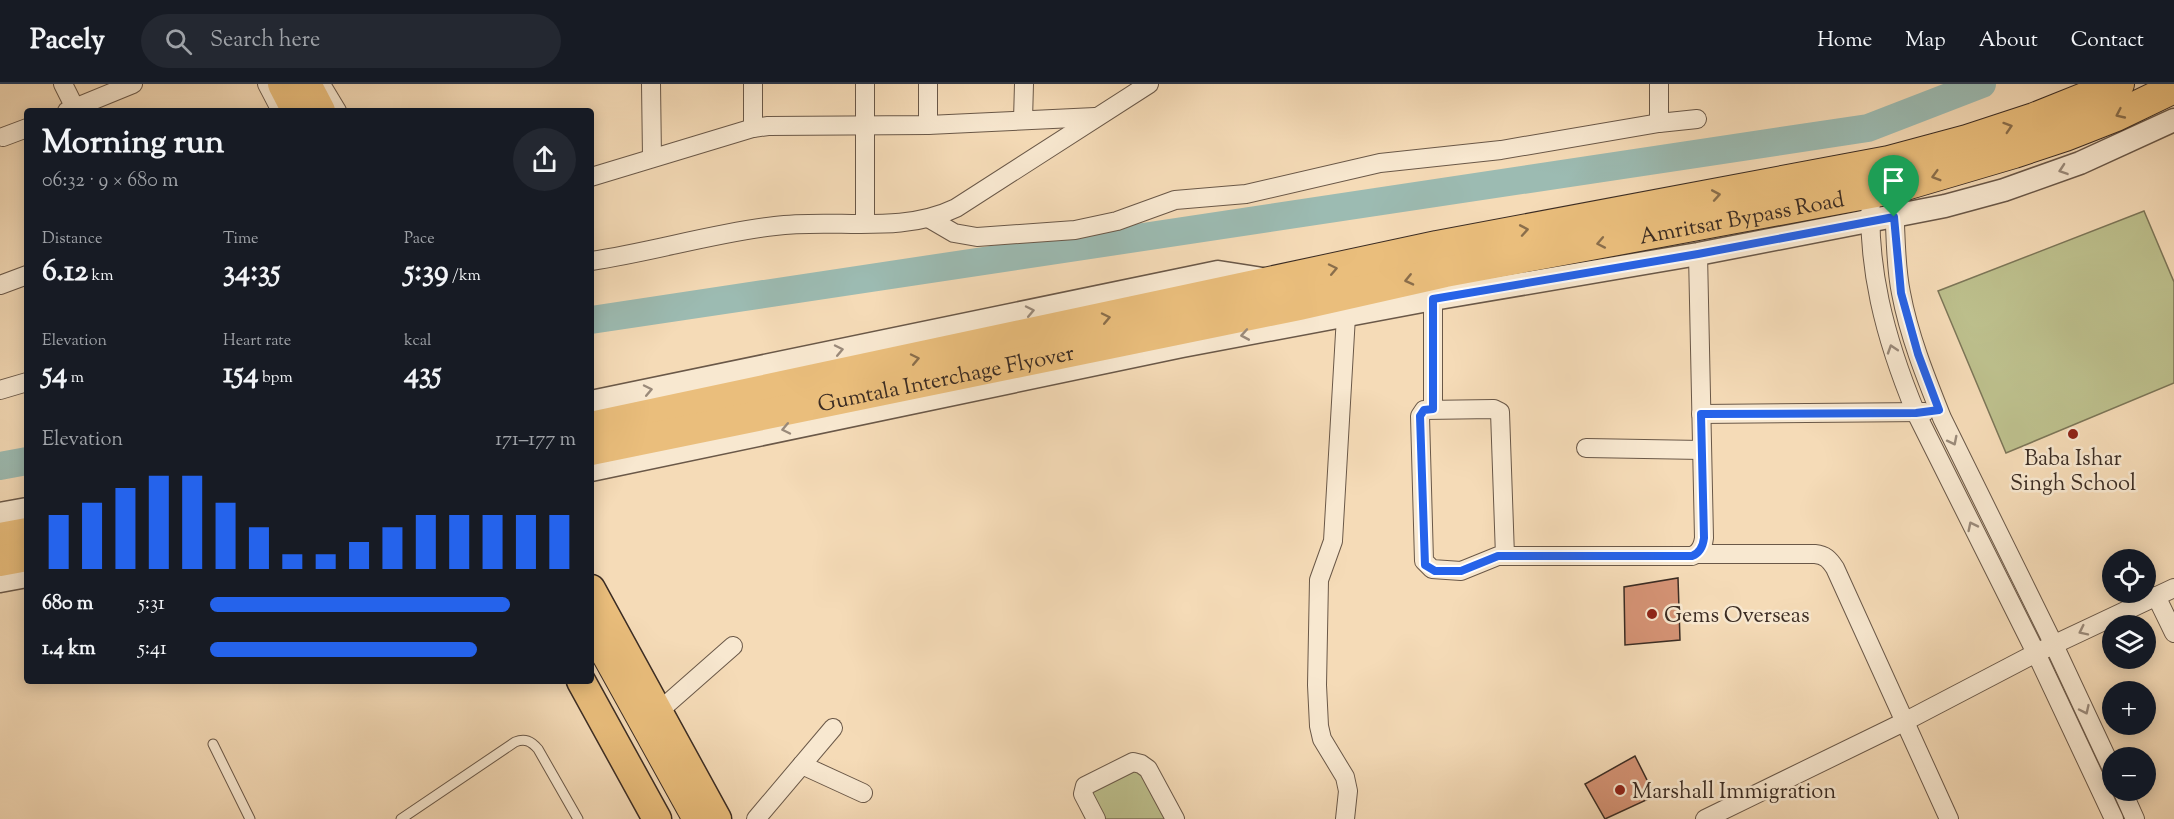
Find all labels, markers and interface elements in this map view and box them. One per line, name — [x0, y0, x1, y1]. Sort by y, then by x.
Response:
search box — [141, 14, 561, 68]
text: Pacely — [30, 21, 105, 61]
icon: search — [162, 25, 195, 58]
text: Search here — [210, 25, 320, 57]
text: Home — [1817, 26, 1872, 56]
text: Map — [1905, 26, 1946, 56]
text: About — [1979, 26, 2038, 56]
text: Contact — [2071, 26, 2144, 56]
one-way arrow — [2116, 107, 2127, 119]
text: Morning run — [42, 120, 224, 168]
one-way arrow — [2002, 122, 2013, 134]
button: share — [513, 128, 576, 191]
pin — [1868, 155, 1919, 217]
one-way arrow — [2058, 162, 2069, 175]
icon: arrive — [1877, 164, 1910, 197]
text: 06:32 · 9 × 680 m — [42, 167, 179, 196]
one-way arrow — [1931, 169, 1942, 181]
street label: Amritsar Bypass Road — [1637, 185, 1847, 255]
one-way arrow — [1711, 189, 1721, 202]
one-way arrow — [1519, 224, 1529, 237]
text: Distance — [42, 228, 102, 251]
text: Time — [223, 228, 259, 251]
text: Pace — [404, 228, 435, 251]
one-way arrow — [1596, 236, 1606, 249]
text: 6.12 — [42, 251, 88, 294]
text: 34:35 — [223, 251, 280, 294]
text: 5:39 — [404, 251, 449, 294]
one-way arrow — [1328, 263, 1338, 276]
text: km — [88, 265, 114, 288]
text: /km — [449, 265, 481, 288]
one-way arrow — [1404, 273, 1414, 286]
one-way arrow — [1025, 305, 1035, 318]
one-way arrow — [1101, 312, 1111, 325]
one-way arrow — [1240, 328, 1250, 341]
text: Elevation — [42, 330, 107, 353]
text: Heart rate — [223, 330, 291, 353]
text: kcal — [404, 330, 432, 353]
street label: Gumtala Interchage Flyover — [815, 338, 1077, 422]
one-way arrow — [834, 344, 844, 357]
one-way arrow — [1886, 344, 1899, 355]
text: 54 — [42, 353, 67, 396]
text: 154 — [223, 353, 259, 396]
text: 435 — [404, 353, 442, 396]
one-way arrow — [910, 353, 920, 366]
text: m — [67, 367, 84, 390]
text: bpm — [259, 367, 293, 390]
one-way arrow — [643, 384, 653, 397]
one-way arrow — [782, 422, 792, 435]
text: Elevation — [42, 426, 123, 455]
text: 171–177 m — [495, 426, 576, 455]
marker: Baba Ishar Singh School — [2066, 427, 2080, 441]
one-way arrow — [1946, 434, 1958, 445]
place label: Baba Ishar Singh School — [2010, 444, 2136, 501]
one-way arrow — [1968, 521, 1980, 532]
map controls — [2102, 549, 2156, 801]
button: locate — [2102, 549, 2156, 603]
text: 680 m — [42, 590, 93, 619]
text: 5:31 — [138, 590, 165, 619]
place label: Gems Overseas — [1664, 601, 1810, 633]
marker: Gems Overseas — [1645, 607, 1659, 621]
button: layers — [2102, 615, 2156, 669]
one-way arrow — [2079, 623, 2090, 635]
text: 1.4 km — [42, 635, 96, 664]
text: 5:41 — [138, 635, 167, 664]
button: + — [2102, 681, 2156, 735]
one-way arrow — [2077, 704, 2089, 715]
button: − — [2102, 747, 2156, 801]
place label: Marshall Immigration — [1632, 777, 1836, 809]
marker: Marshall Immigration — [1613, 783, 1627, 797]

